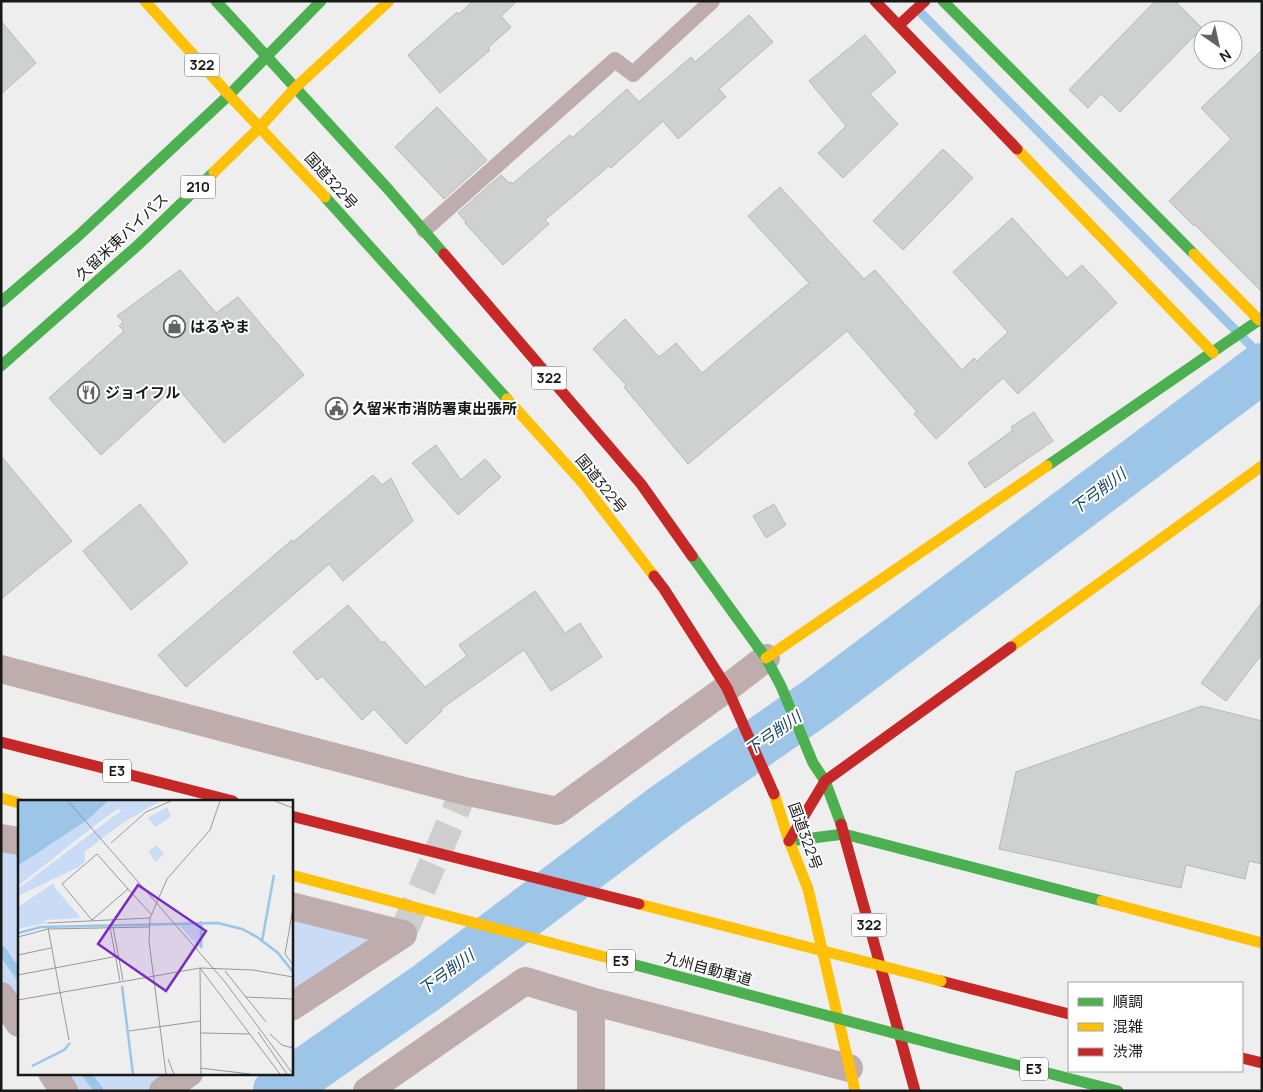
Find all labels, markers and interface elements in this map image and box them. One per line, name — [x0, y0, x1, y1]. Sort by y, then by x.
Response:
north arrow — [1193, 20, 1243, 70]
text: N — [1216, 46, 1235, 67]
road number: 322 — [184, 54, 220, 76]
street label: 国道322号 — [300, 147, 363, 214]
road number: 210 — [180, 176, 216, 198]
street label: 久留米東バイパス — [71, 188, 173, 285]
shop icon: はるやま — [162, 315, 186, 339]
place label: はるやま — [190, 316, 250, 337]
road number: 322 — [532, 366, 566, 389]
restaurant icon: ジョイフル — [77, 381, 101, 405]
place label: ジョイフル — [105, 382, 180, 403]
public building icon: 久留米市消防署東出張所 — [324, 397, 348, 421]
place label: 久留米市消防署東出張所 — [352, 398, 517, 419]
street label: 国道322号 — [571, 450, 632, 518]
water label: 下弓削川 — [1066, 462, 1132, 519]
water label: 下弓削川 — [740, 704, 807, 760]
road number: E3 — [103, 759, 131, 782]
street label: 国道322号 — [784, 799, 827, 873]
inset map — [18, 800, 292, 1074]
road number: 322 — [852, 914, 886, 936]
water label: 下弓削川 — [414, 943, 480, 1000]
street label: 九州自動車道 — [662, 947, 754, 990]
road number: E3 — [607, 949, 635, 972]
legend — [1068, 982, 1243, 1072]
text: 順調 — [1113, 991, 1143, 1012]
text: 混雑 — [1113, 1016, 1143, 1037]
text: 渋滞 — [1113, 1041, 1143, 1062]
road number: E3 — [1020, 1058, 1048, 1080]

